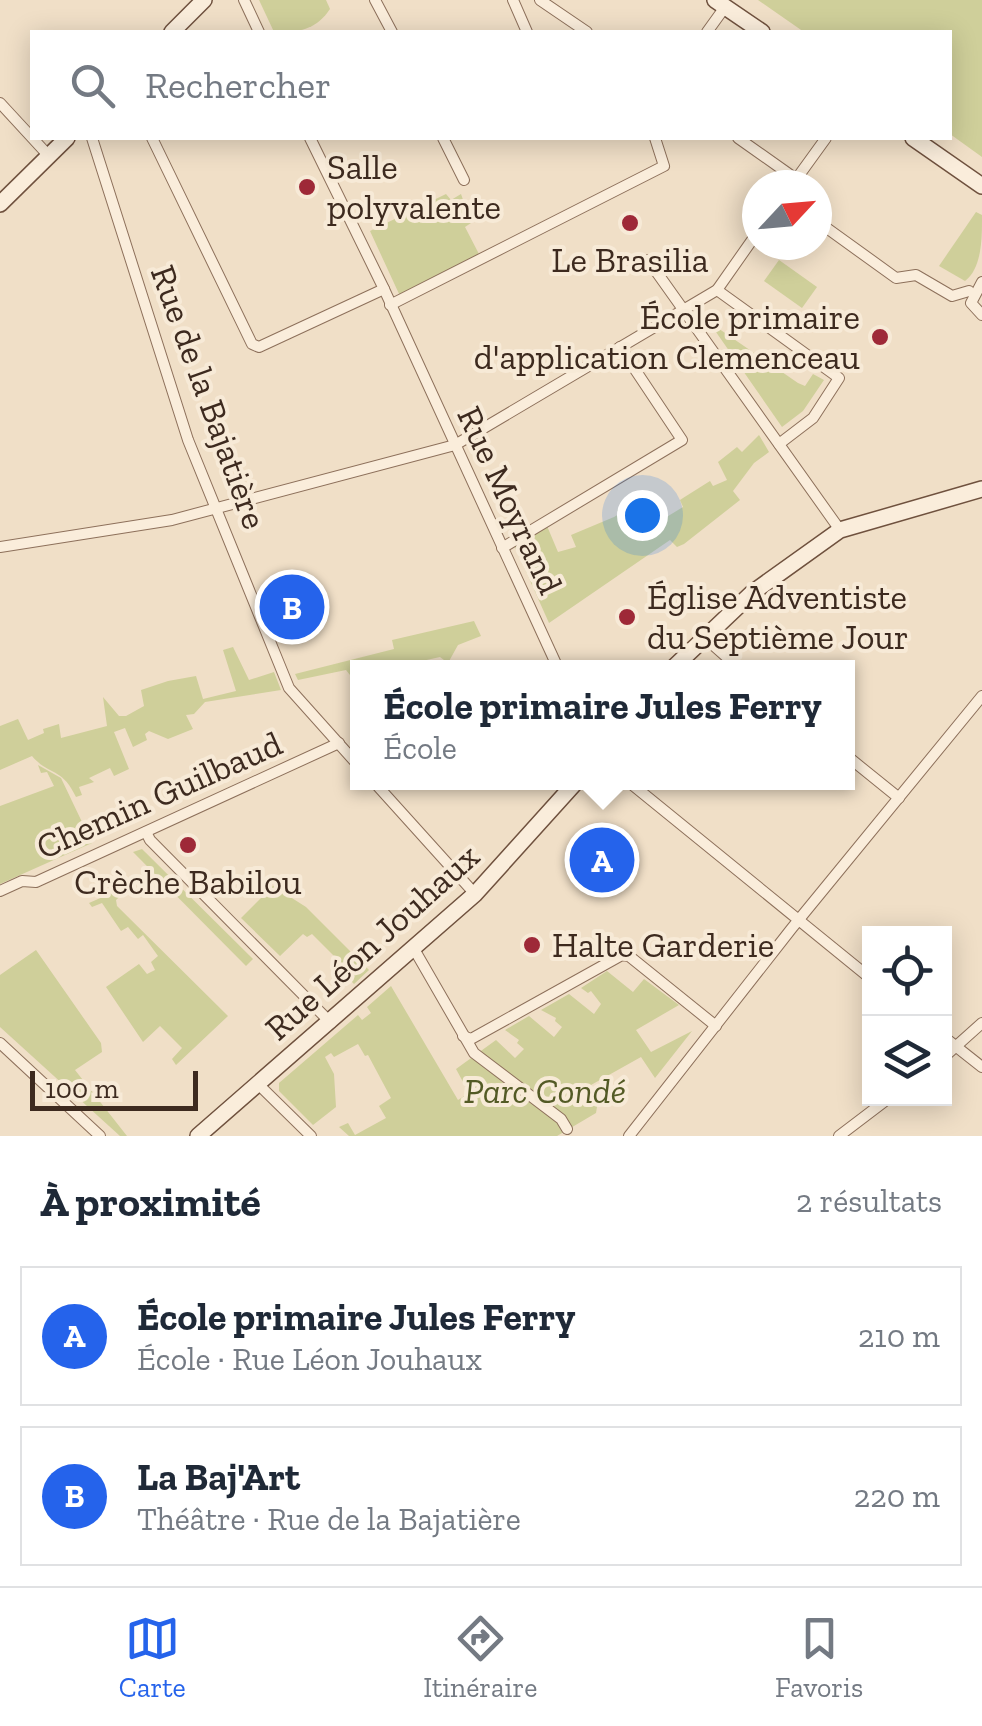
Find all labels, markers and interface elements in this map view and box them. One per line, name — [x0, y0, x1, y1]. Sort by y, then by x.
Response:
search box — [30, 30, 952, 140]
icon: search — [65, 58, 120, 113]
text: Rechercher — [145, 62, 331, 108]
place label: Salle polyvalente — [327, 146, 501, 228]
north arrow — [742, 170, 832, 260]
marker: Salle polyvalente — [296, 176, 318, 198]
marker: Le Brasilia — [619, 212, 641, 234]
place label: Le Brasilia — [551, 239, 709, 281]
street label: Rue de la Bajatière — [142, 259, 276, 535]
place label: École primaire d'application Clemenceau — [474, 296, 860, 378]
marker: École primaire d'application Clemenceau — [869, 326, 891, 348]
street label: Rue Moyrand — [448, 400, 572, 600]
your location — [617, 490, 668, 541]
pin: B — [260, 570, 324, 644]
place label: Église Adventiste du Septième Jour — [647, 576, 909, 658]
marker: Église Adventiste du Septième Jour — [616, 606, 638, 628]
popup — [350, 660, 855, 790]
text: École primaire Jules Ferry — [383, 683, 822, 729]
street label: Chemin Guilbaud — [30, 722, 288, 868]
text: École — [383, 729, 457, 767]
pin: A — [570, 822, 634, 898]
marker: Crèche Babilou — [177, 834, 199, 856]
street label: Rue Léon Jouhaux — [256, 835, 488, 1049]
place label: Crèche Babilou — [74, 861, 302, 903]
place label: Halte Garderie — [552, 924, 774, 966]
map controls — [862, 926, 952, 1106]
button: locate — [862, 926, 952, 1016]
marker: Halte Garderie — [521, 934, 543, 956]
button: layers — [862, 1016, 952, 1106]
scale bar — [30, 1066, 198, 1110]
park label: Parc Condé — [464, 1070, 626, 1112]
text: 100 m — [45, 1072, 119, 1105]
text: À proximité — [40, 1176, 261, 1227]
text: 2 résultats — [796, 1182, 942, 1220]
text: École primaire Jules Ferry — [137, 1294, 575, 1340]
text: A — [64, 1317, 85, 1355]
text: 210 m — [858, 1317, 940, 1355]
text: École · Rue Léon Jouhaux — [137, 1340, 482, 1378]
text: La Baj'Art — [137, 1454, 300, 1500]
text: B — [65, 1477, 84, 1515]
text: 220 m — [854, 1477, 940, 1515]
text: Théâtre · Rue de la Bajatière — [137, 1500, 521, 1538]
tab: Carte — [119, 1611, 186, 1704]
tab: Itinéraire — [423, 1611, 537, 1704]
tab: Favoris — [775, 1611, 863, 1704]

